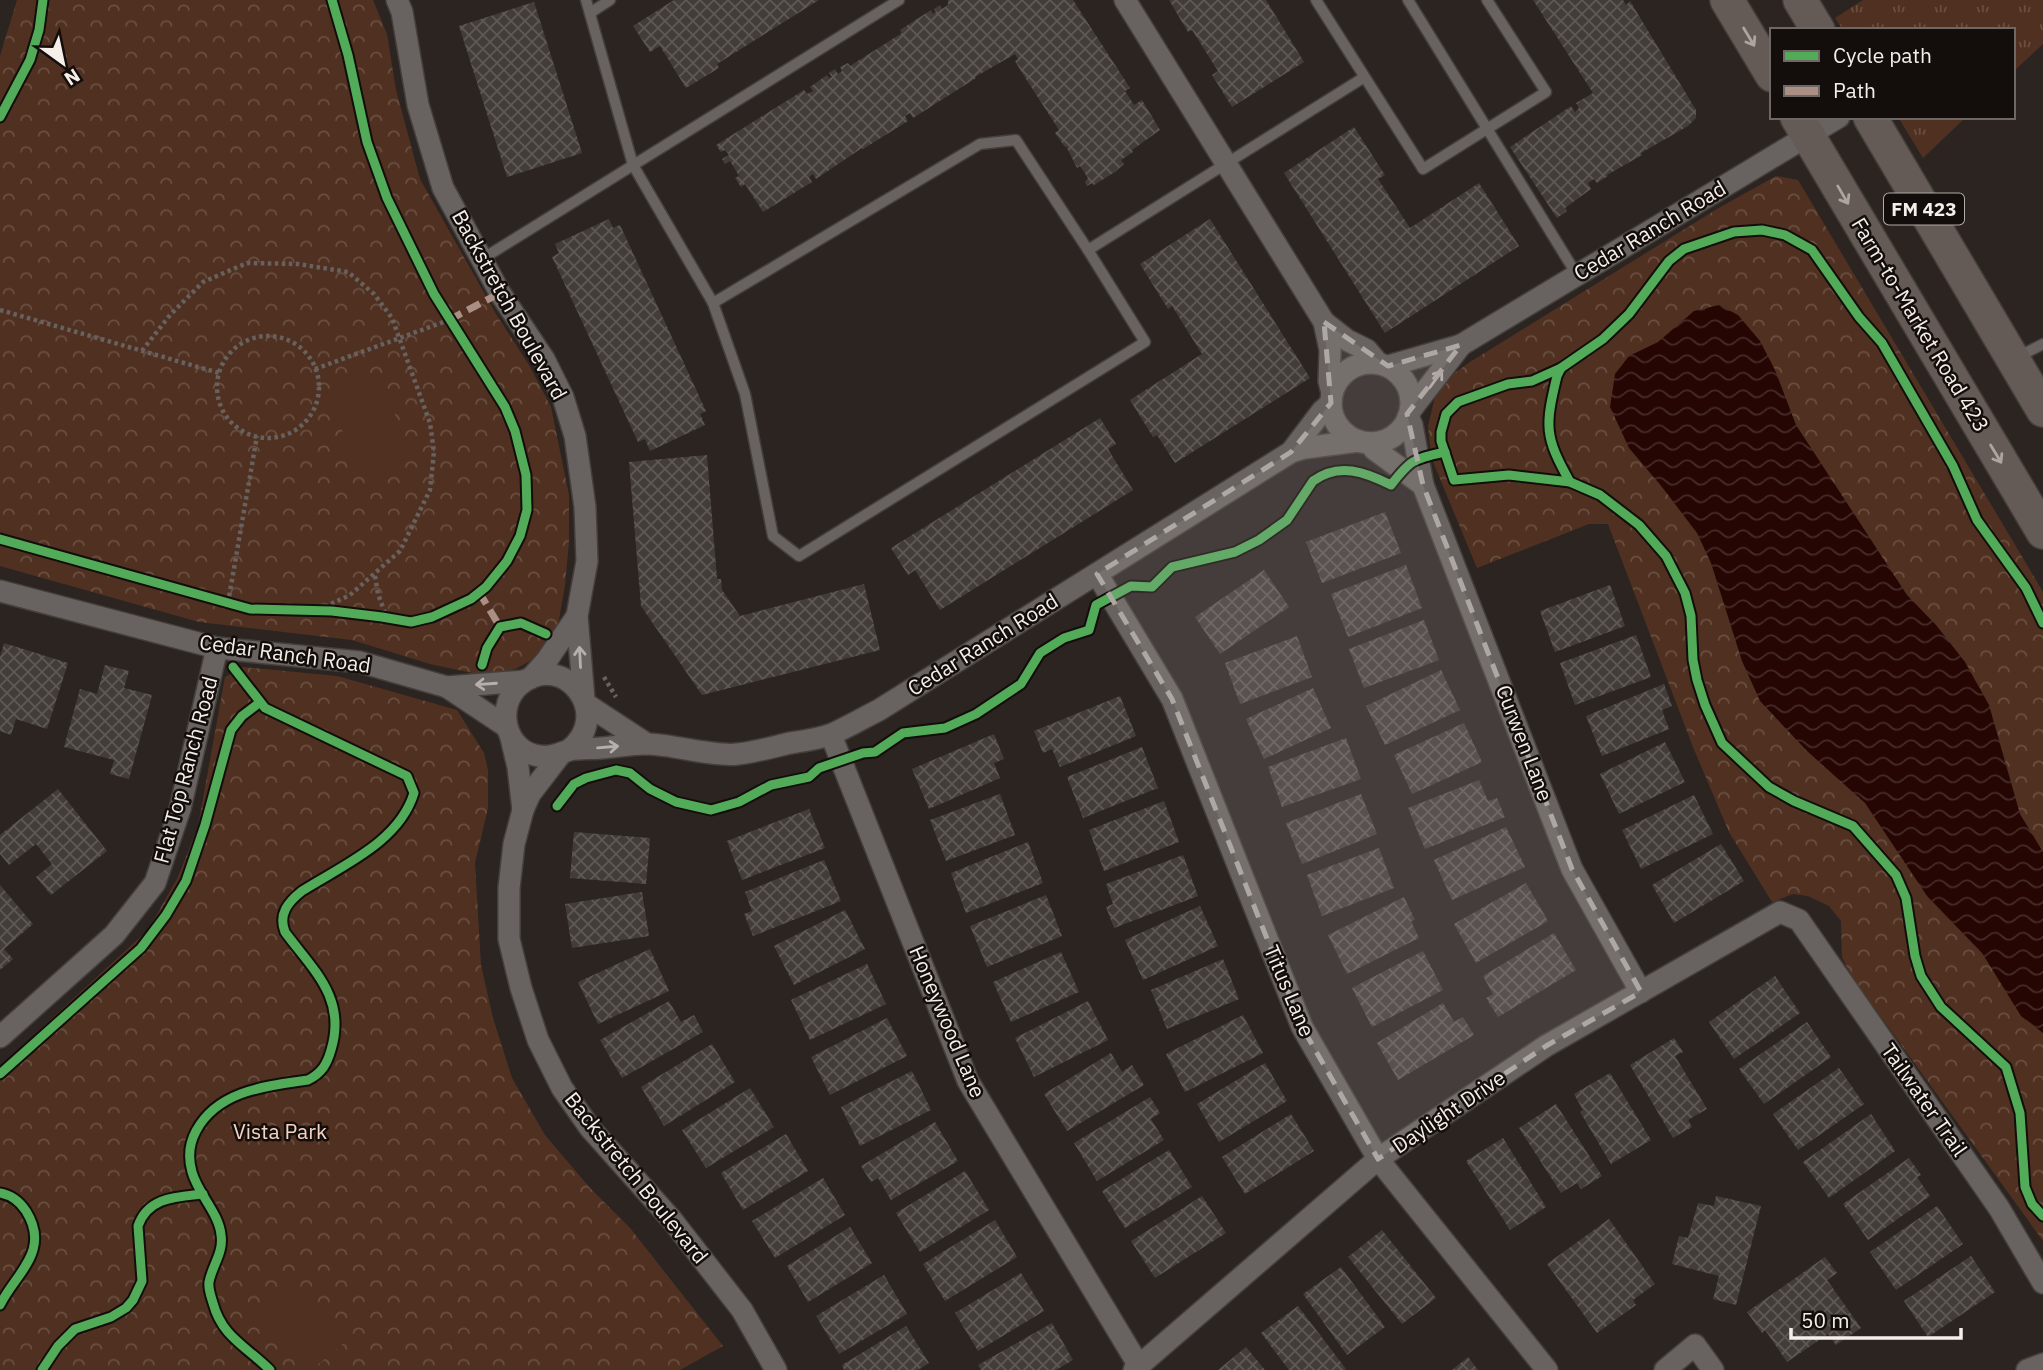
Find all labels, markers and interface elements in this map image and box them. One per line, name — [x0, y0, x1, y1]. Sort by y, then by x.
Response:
one-way arrow — [1743, 27, 1757, 47]
north arrow — [28, 28, 98, 98]
legend — [1770, 28, 2015, 119]
text: Cycle path — [1833, 41, 1932, 69]
text: N — [60, 63, 85, 91]
text: Path — [1833, 76, 1876, 104]
street label: Cedar Ranch Road — [1568, 174, 1731, 287]
one-way arrow — [1836, 184, 1850, 204]
road number: FM 423 — [1884, 194, 1964, 224]
street label: Backstretch Boulevard — [446, 204, 574, 405]
street label: Farm-to-Market Road 423 — [1846, 212, 1996, 437]
one-way arrow — [1429, 370, 1443, 389]
one-way arrow — [1989, 443, 2003, 463]
street label: Cedar Ranch Road — [902, 587, 1063, 702]
street label: Cedar Ranch Road — [198, 627, 373, 679]
one-way arrow — [573, 647, 586, 669]
street label: Flat Top Ranch Road — [147, 673, 223, 866]
one-way arrow — [475, 678, 498, 691]
street label: Curwen Lane — [1490, 680, 1560, 805]
one-way arrow — [596, 740, 619, 753]
street label: Honeywood Lane — [903, 941, 993, 1102]
street label: Titus Lane — [1258, 941, 1322, 1041]
street label: Tailwater Trail — [1875, 1037, 1974, 1162]
street label: Daylight Drive — [1386, 1063, 1510, 1159]
street label: Backstretch Boulevard — [559, 1086, 715, 1269]
park label: Vista Park — [233, 1117, 327, 1145]
scale bar — [1791, 1296, 1961, 1340]
text: 50 m — [1801, 1306, 1850, 1334]

